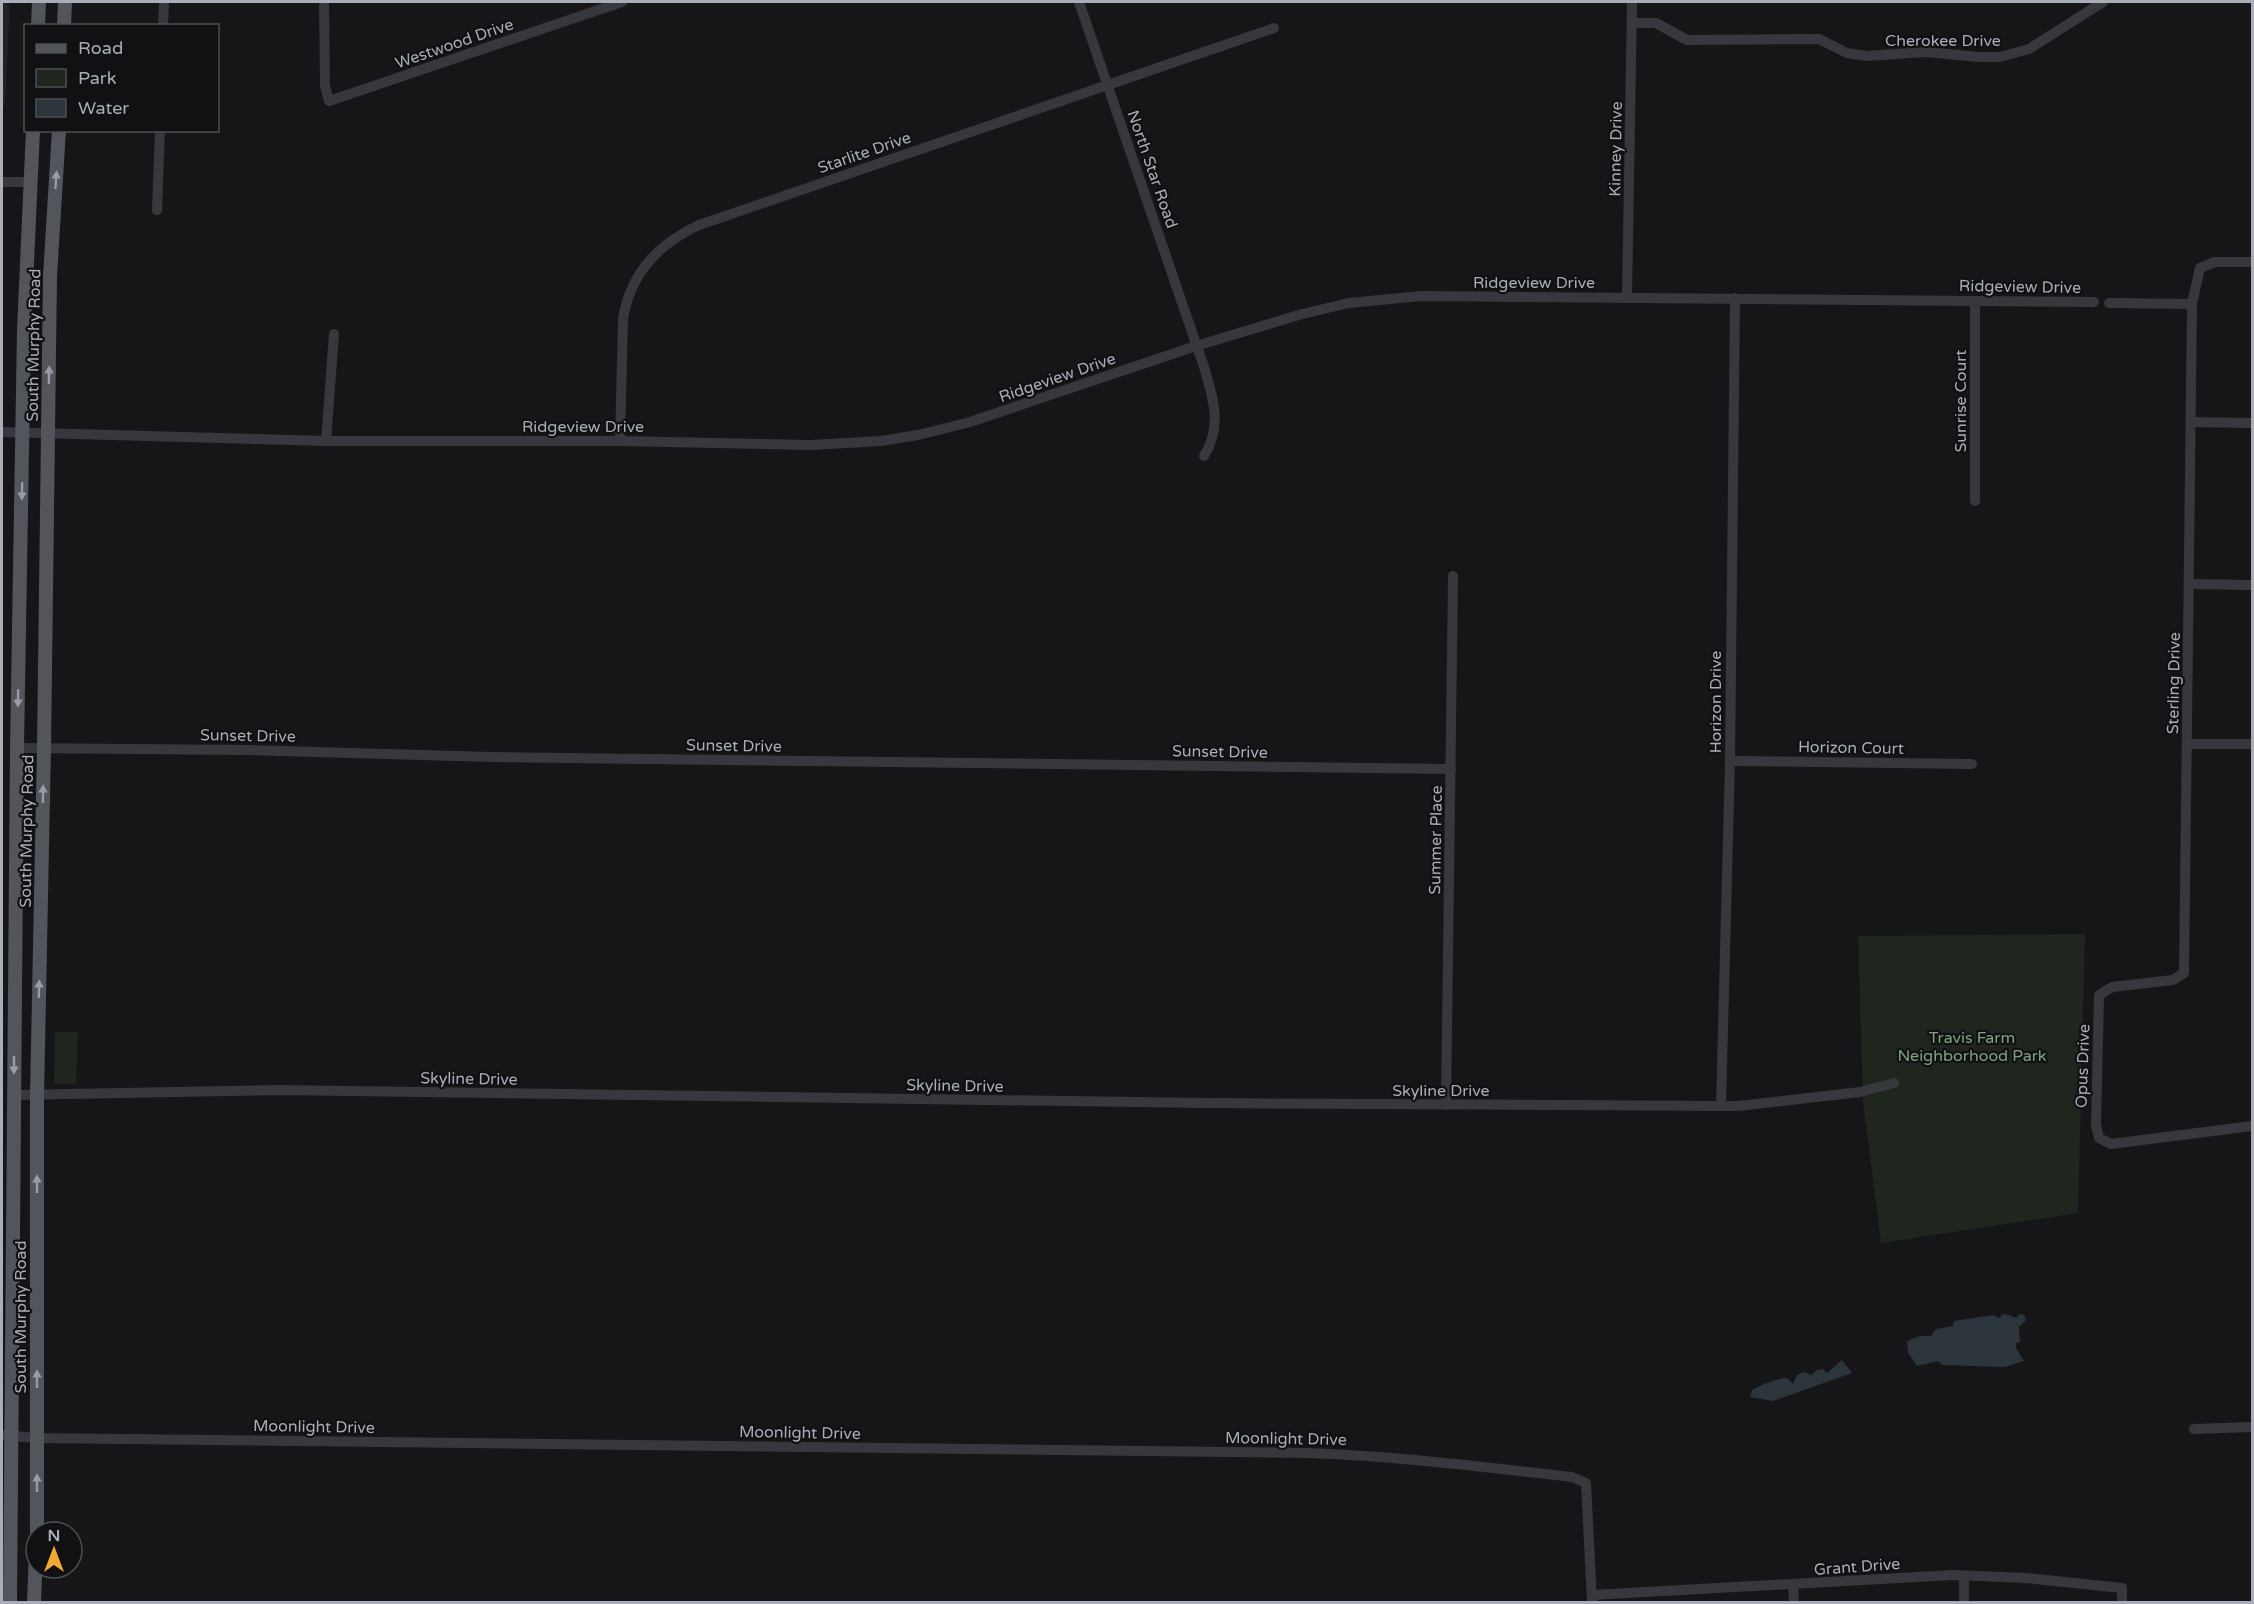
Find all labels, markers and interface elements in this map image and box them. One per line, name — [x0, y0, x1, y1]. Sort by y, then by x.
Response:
street label: Westwood Drive — [393, 14, 516, 74]
legend — [24, 24, 219, 132]
street label: Cherokee Drive — [1885, 31, 2001, 51]
text: Road — [78, 37, 123, 59]
text: Park — [78, 67, 117, 89]
text: Water — [78, 97, 129, 119]
street label: Kinney Drive — [1605, 101, 1627, 197]
street label: North Star Road — [1122, 108, 1182, 231]
street label: Starlite Drive — [815, 128, 914, 178]
one-way arrow — [51, 171, 61, 190]
street label: South Murphy Road — [23, 268, 45, 422]
street label: Ridgeview Drive — [1473, 273, 1595, 293]
street label: Ridgeview Drive — [1959, 276, 2081, 298]
street label: Ridgeview Drive — [996, 349, 1118, 407]
street label: Sunrise Court — [1951, 350, 1971, 452]
one-way arrow — [44, 366, 54, 385]
street label: Ridgeview Drive — [522, 417, 644, 437]
one-way arrow — [17, 482, 27, 501]
street label: Sterling Drive — [2163, 632, 2185, 734]
street label: Horizon Drive — [1706, 651, 1726, 753]
one-way arrow — [13, 689, 22, 708]
street label: Sunset Drive — [200, 725, 296, 747]
street label: Sunset Drive — [686, 735, 782, 757]
street label: Horizon Court — [1798, 737, 1904, 759]
street label: Sunset Drive — [1172, 741, 1268, 763]
street label: South Murphy Road — [16, 754, 38, 908]
one-way arrow — [39, 785, 48, 804]
street label: Summer Place — [1425, 785, 1447, 895]
one-way arrow — [35, 980, 44, 999]
street label: Opus Drive — [2072, 1024, 2094, 1108]
park label: Travis Farm Neighborhood Park — [1897, 1028, 2047, 1066]
one-way arrow — [9, 1055, 19, 1074]
street label: Skyline Drive — [420, 1068, 518, 1090]
street label: Skyline Drive — [906, 1075, 1004, 1097]
street label: Skyline Drive — [1392, 1081, 1490, 1101]
one-way arrow — [32, 1175, 42, 1194]
street label: South Murphy Road — [11, 1240, 31, 1394]
one-way arrow — [32, 1370, 42, 1389]
street label: Moonlight Drive — [253, 1416, 375, 1438]
street label: Moonlight Drive — [739, 1422, 861, 1444]
street label: Moonlight Drive — [1225, 1428, 1347, 1450]
one-way arrow — [32, 1474, 42, 1493]
north arrow — [24, 1520, 84, 1580]
text: N — [48, 1526, 60, 1546]
street label: Grant Drive — [1813, 1554, 1901, 1580]

